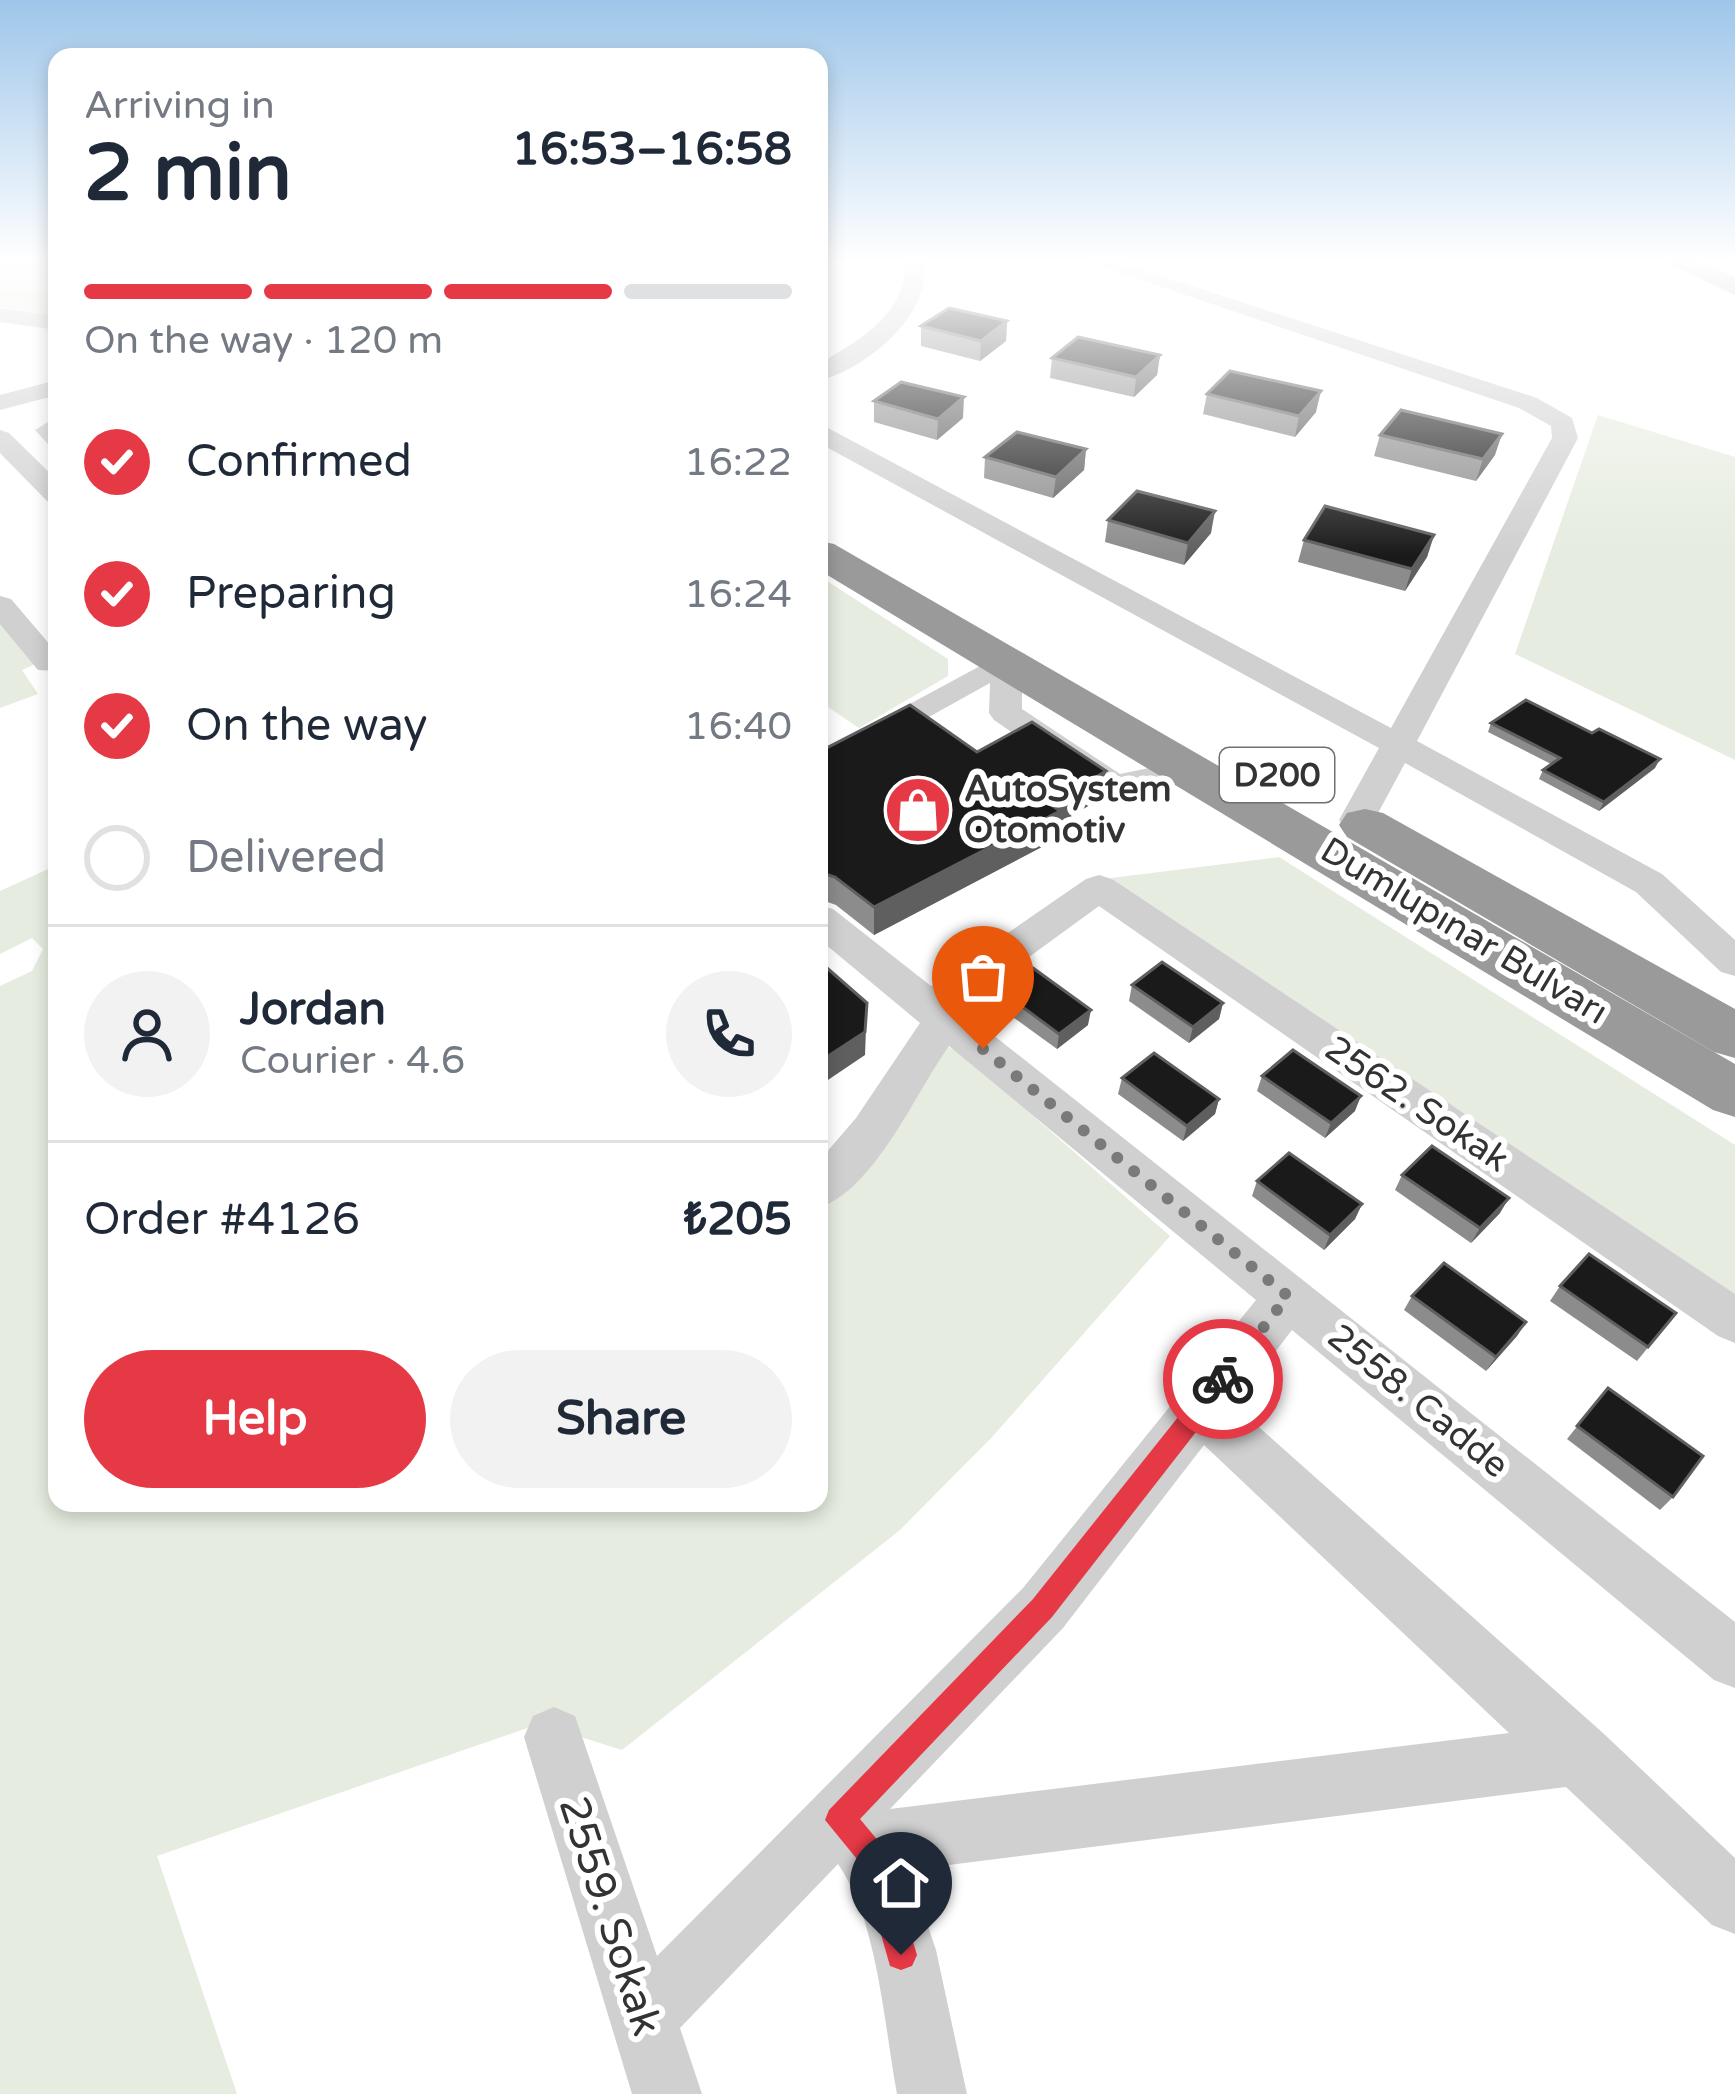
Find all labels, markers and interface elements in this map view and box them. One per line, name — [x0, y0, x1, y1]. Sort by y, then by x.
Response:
text: Arriving in — [84, 82, 275, 129]
text: 16:53–16:58 — [512, 123, 792, 177]
text: 2 min — [84, 127, 292, 221]
text: On the way · 120 m — [84, 317, 443, 364]
icon: check — [84, 429, 150, 495]
text: Confirmed — [186, 435, 412, 489]
text: 16:22 — [684, 439, 792, 486]
icon: check — [84, 561, 150, 627]
text: Preparing — [186, 567, 396, 621]
text: 16:24 — [684, 571, 792, 618]
icon: check — [84, 693, 150, 759]
text: On the way — [186, 699, 427, 753]
text: 16:40 — [684, 703, 792, 750]
road number: D200 — [1220, 748, 1334, 802]
place label: AutoSystem Otomotiv — [964, 768, 1172, 852]
shop icon: AutoSystem Otomotiv — [883, 775, 953, 845]
street label: Dumlupınar Bulvarı — [1313, 828, 1615, 1034]
text: Delivered — [186, 831, 386, 885]
pin — [932, 926, 1034, 1049]
icon: bag — [950, 944, 1016, 1010]
button: person — [84, 971, 210, 1097]
button: phone — [666, 971, 792, 1097]
text: Jordan — [240, 983, 386, 1037]
street label: 2562. Sokak — [1317, 1027, 1517, 1181]
text: Courier · 4.6 — [240, 1037, 465, 1084]
text: Order #4126 — [84, 1193, 360, 1247]
text: ₺205 — [683, 1193, 792, 1247]
street label: 2558. Cadde — [1319, 1315, 1517, 1487]
courier — [1163, 1319, 1283, 1439]
icon: bike — [1190, 1346, 1256, 1412]
button: Help — [84, 1350, 426, 1488]
button: Share — [450, 1350, 792, 1488]
street label: 2559. Sokak — [547, 1790, 673, 2042]
pin — [850, 1832, 952, 1955]
icon: home — [868, 1850, 934, 1916]

